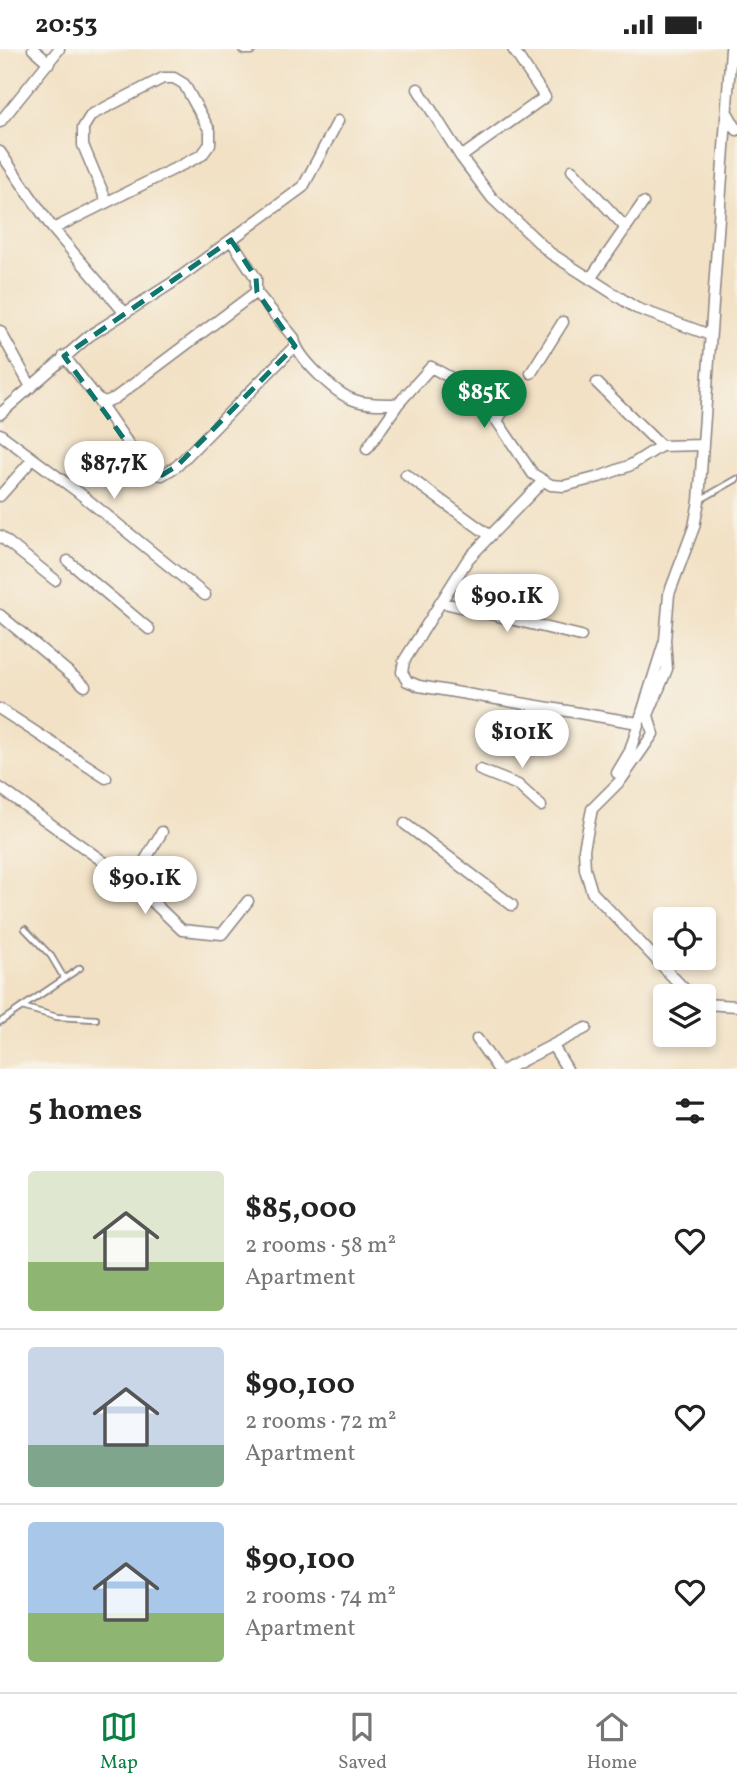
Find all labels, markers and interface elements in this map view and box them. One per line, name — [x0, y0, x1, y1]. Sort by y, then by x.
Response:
text: 20:53 — [35, 7, 98, 43]
pin: $85K — [443, 371, 525, 430]
text: $85K — [458, 377, 510, 409]
pin: $87.7K — [57, 441, 171, 501]
text: $87.7K — [80, 448, 148, 480]
pin: $90.1K — [450, 575, 564, 634]
text: $90.1K — [471, 581, 543, 613]
pin: $101K — [473, 711, 571, 770]
text: $101K — [491, 717, 553, 749]
pin: $90.1K — [88, 857, 202, 916]
text: $90.1K — [109, 863, 181, 895]
map controls — [653, 907, 716, 1047]
button: locate — [653, 907, 716, 970]
button: layers — [653, 984, 716, 1047]
text: 5 homes — [28, 1090, 142, 1132]
icon: filters — [671, 1092, 709, 1130]
text: $85,000 — [245, 1188, 357, 1230]
icon: home — [84, 1199, 168, 1283]
icon: heart — [671, 1222, 709, 1260]
text: 2 rooms · 58 m² — [245, 1230, 396, 1262]
text: Apartment — [245, 1262, 356, 1294]
text: $90,100 — [245, 1364, 355, 1406]
icon: home — [84, 1375, 168, 1459]
icon: heart — [671, 1398, 709, 1436]
text: 2 rooms · 72 m² — [245, 1406, 396, 1438]
text: Apartment — [245, 1438, 356, 1470]
text: $90,100 — [245, 1539, 355, 1581]
icon: home — [84, 1550, 168, 1634]
icon: heart — [671, 1573, 709, 1611]
text: 2 rooms · 74 m² — [245, 1581, 396, 1613]
text: Apartment — [245, 1613, 356, 1645]
tab: Map — [100, 1708, 138, 1776]
tab: Saved — [338, 1708, 387, 1776]
tab: Home — [587, 1708, 637, 1776]

